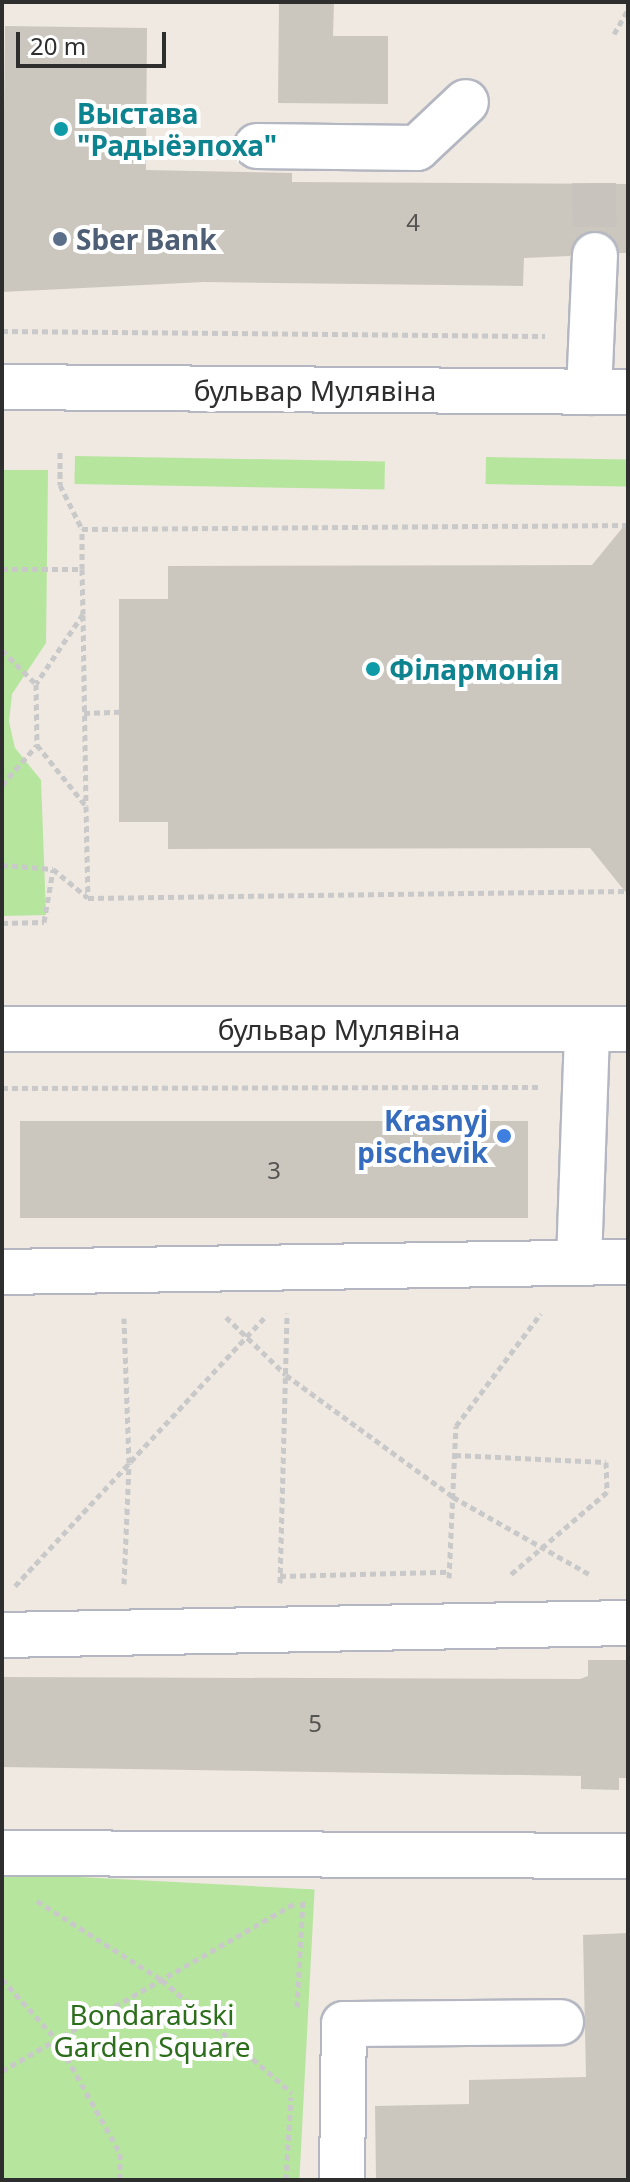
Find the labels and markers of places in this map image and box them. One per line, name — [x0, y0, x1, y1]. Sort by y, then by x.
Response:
place label: Выстава "Радыёэпоха" — [77, 96, 277, 162]
marker: Выстава "Радыёэпоха" — [52, 120, 70, 138]
place label: Sber Bank — [76, 222, 217, 256]
marker: Sber Bank — [51, 230, 69, 248]
place label: Філармонія — [389, 652, 560, 686]
marker: Філармонія — [364, 660, 382, 678]
place label: Krasnyj pischevik — [357, 1103, 488, 1169]
marker: Krasnyj pischevik — [495, 1127, 513, 1145]

